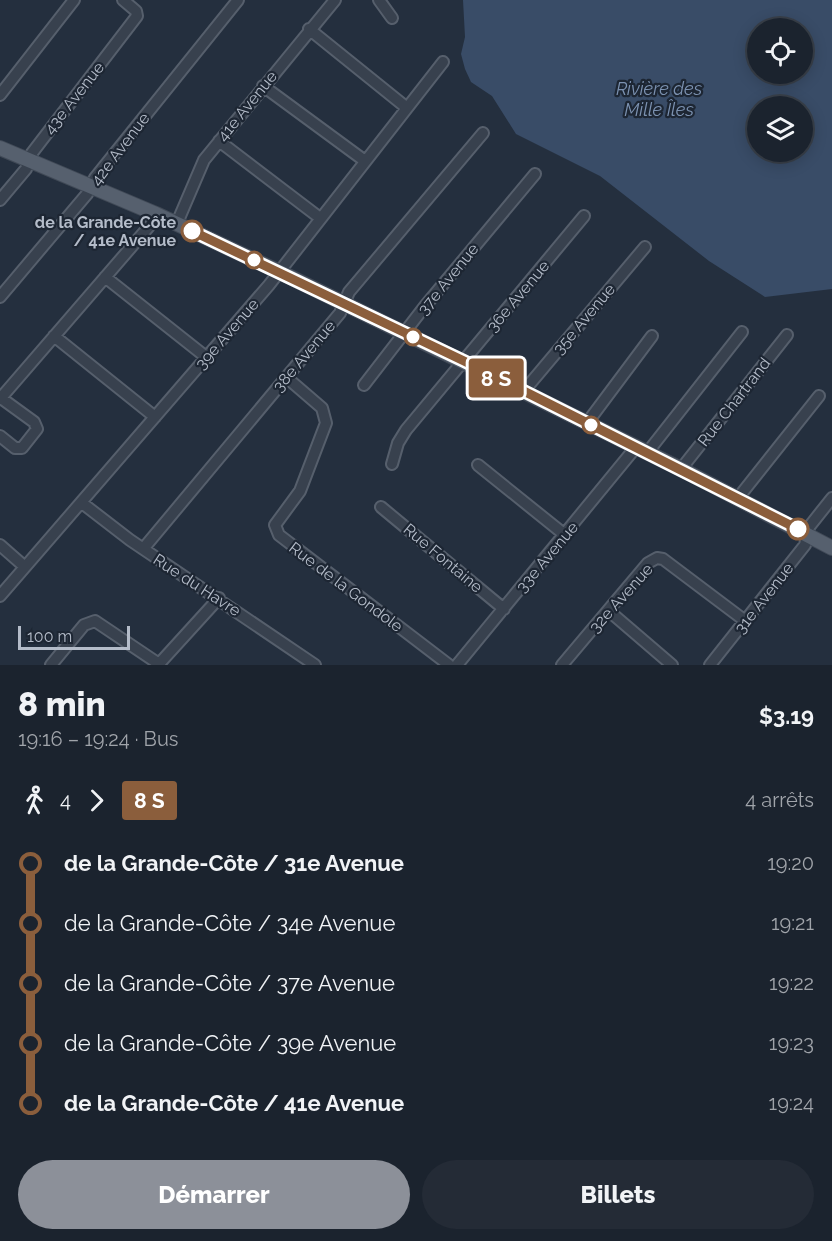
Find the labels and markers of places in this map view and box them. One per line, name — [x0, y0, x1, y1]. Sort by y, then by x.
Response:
place label: de la Grande-Côte / 41e Avenue — [35, 213, 176, 250]
marker: de la Grande-Côte / 41e Avenue — [181, 220, 203, 242]
unlabelled marker — [245, 251, 263, 269]
unlabelled marker — [404, 328, 422, 346]
unlabelled marker — [582, 416, 600, 434]
unlabelled marker — [787, 518, 809, 540]

